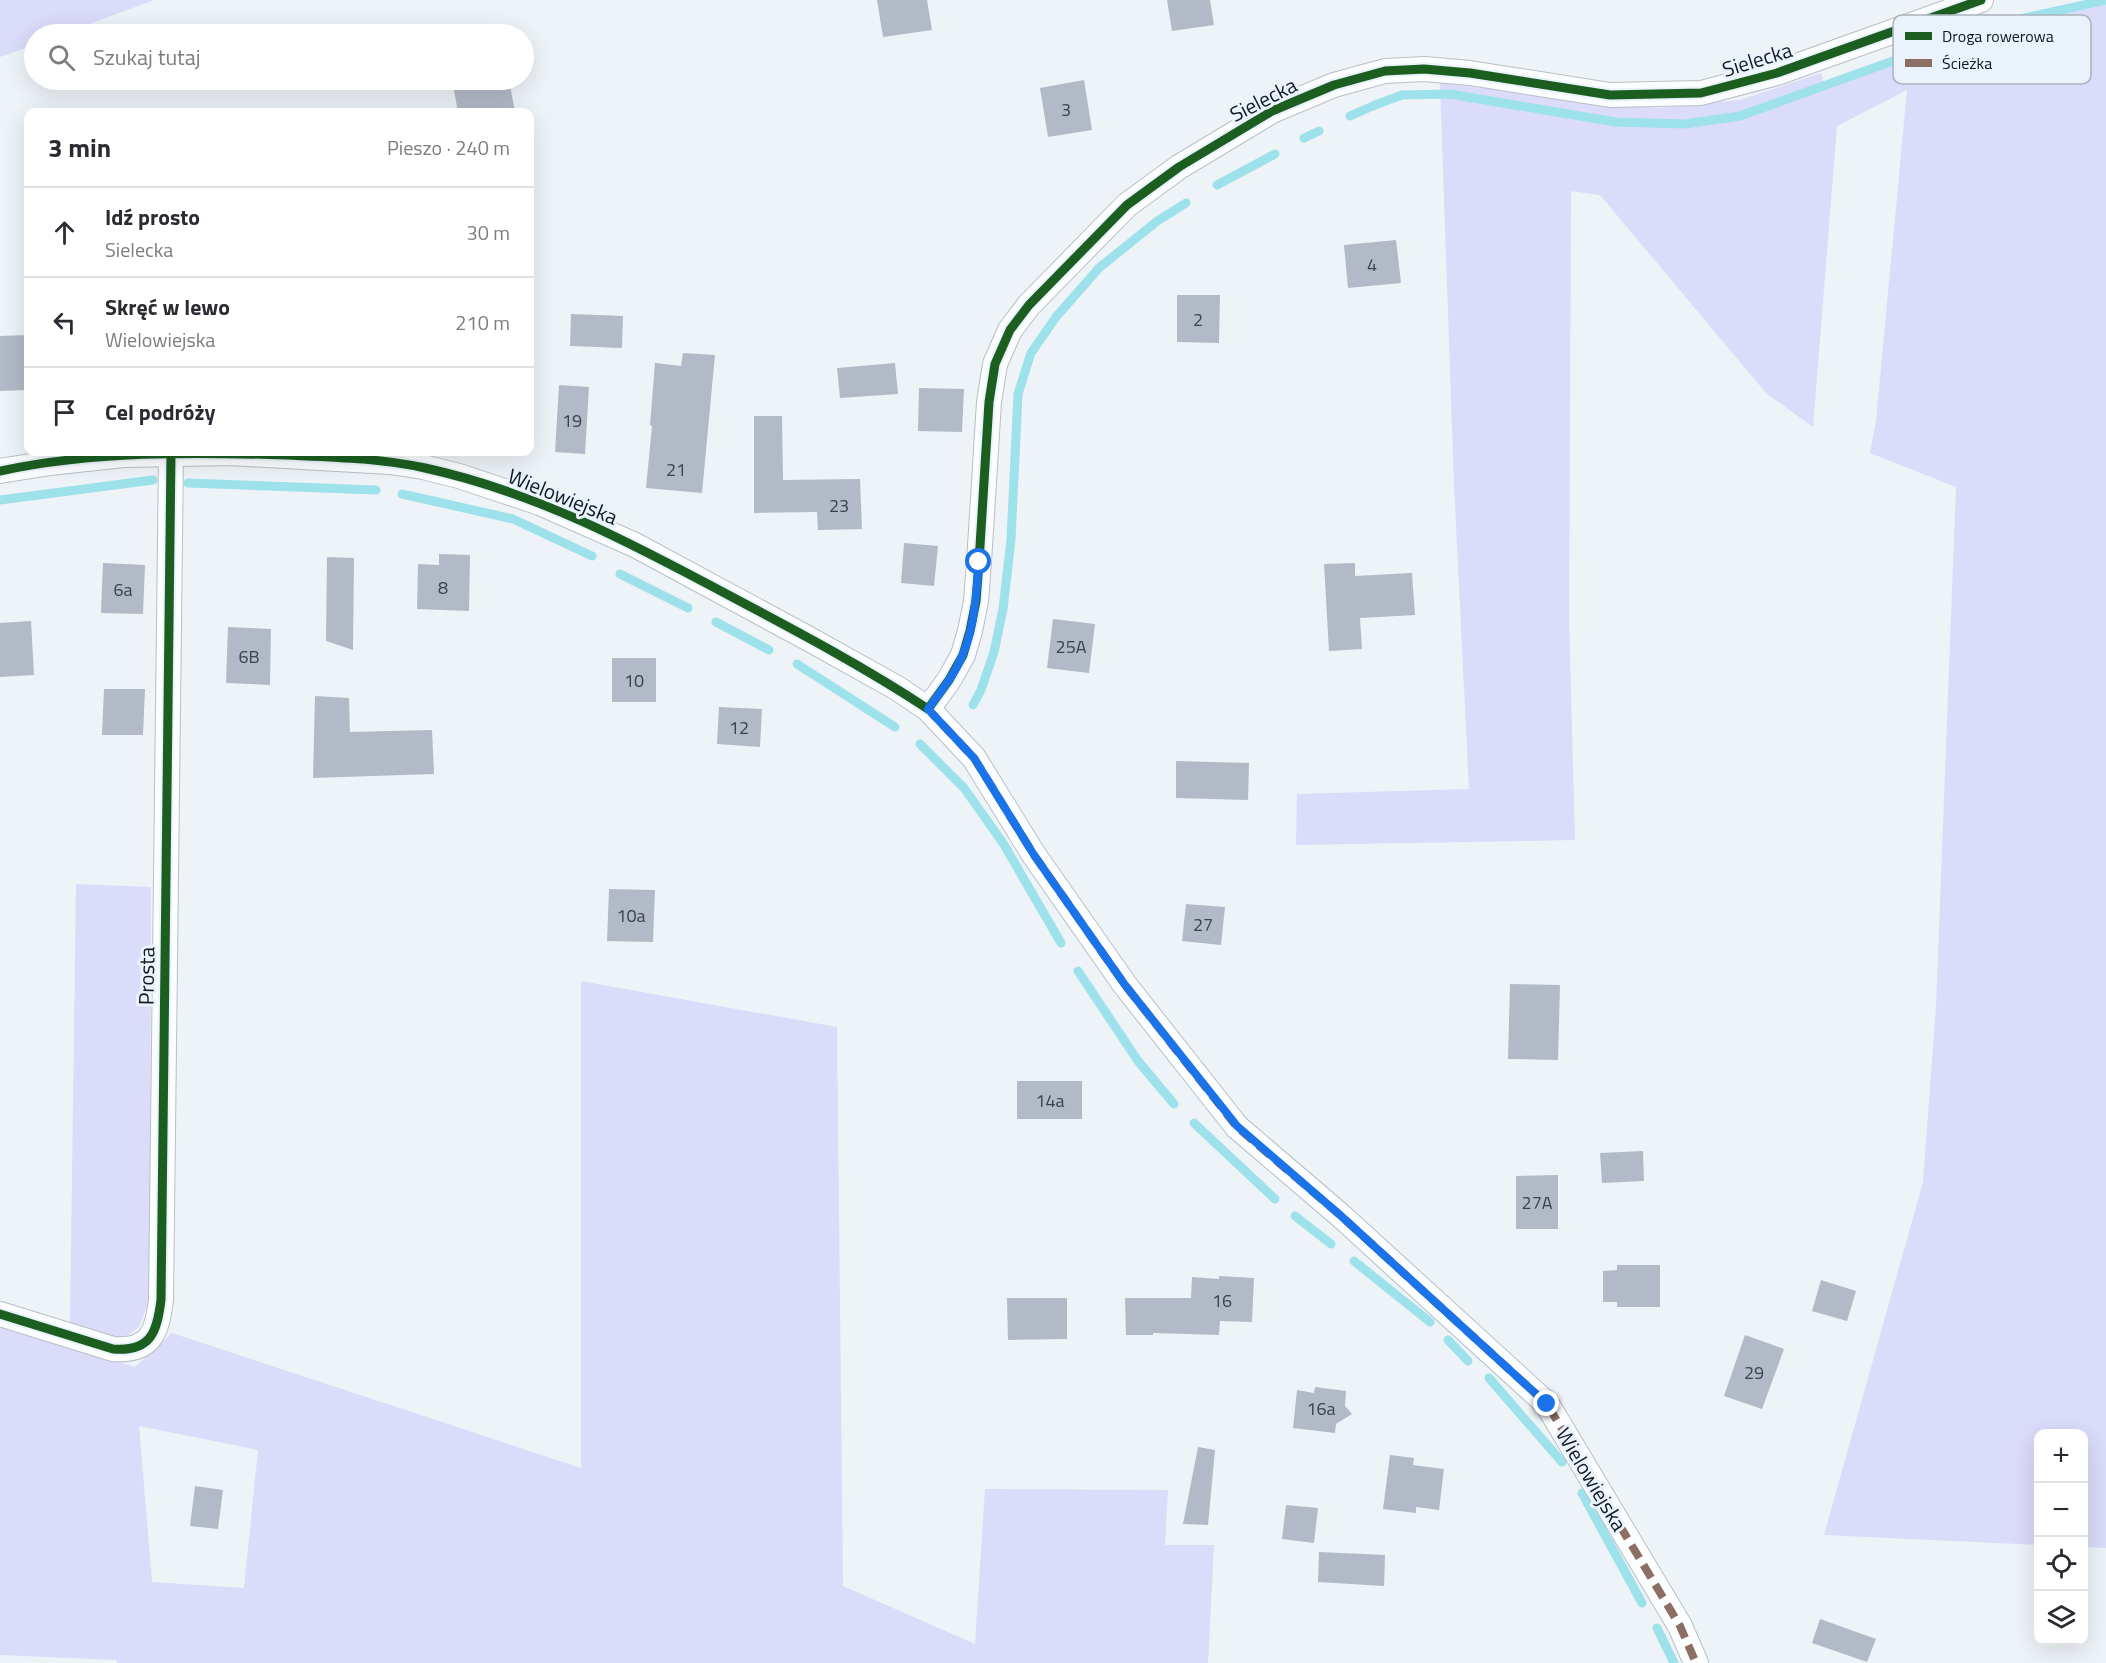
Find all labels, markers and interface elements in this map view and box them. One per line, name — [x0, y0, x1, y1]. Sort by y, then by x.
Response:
legend — [1893, 15, 2091, 84]
search box — [24, 24, 534, 90]
text: Droga rowerowa — [1942, 24, 2054, 48]
street label: Sielecka — [1718, 33, 1796, 85]
text: Szukaj tutaj — [93, 40, 201, 74]
icon: search — [45, 41, 78, 74]
text: Ścieżka — [1942, 51, 1992, 75]
street label: Sielecka — [1224, 68, 1303, 130]
house number: 3 — [1061, 96, 1071, 123]
text: 3 min — [48, 128, 111, 167]
text: Pieszo · 240 m — [387, 132, 510, 163]
text: Idź prosto — [105, 200, 200, 234]
icon: ahead — [48, 216, 81, 249]
text: 30 m — [466, 217, 510, 248]
text: Sielecka — [105, 234, 173, 265]
house number: 4 — [1367, 251, 1377, 278]
text: Skręć w lewo — [105, 290, 230, 324]
icon: left — [48, 306, 81, 339]
house number: 2 — [1193, 306, 1203, 333]
text: 210 m — [455, 307, 510, 338]
text: Wielowiejska — [105, 324, 215, 355]
text: Cel podróży — [105, 395, 215, 429]
icon: arrive — [48, 396, 81, 429]
house number: 19 — [562, 407, 582, 434]
house number: 21 — [666, 456, 686, 483]
street label: Wielowiejska — [503, 459, 623, 533]
house number: 23 — [829, 492, 849, 519]
route start — [965, 548, 991, 574]
house number: 8 — [438, 574, 448, 601]
house number: 6a — [113, 576, 133, 603]
house number: 25A — [1056, 633, 1087, 660]
house number: 6B — [238, 643, 260, 670]
house number: 10 — [624, 667, 644, 694]
house number: 12 — [729, 714, 749, 741]
house number: 10a — [616, 902, 646, 929]
house number: 27 — [1193, 911, 1213, 938]
street label: Prosta — [129, 946, 163, 1005]
house number: 14a — [1035, 1087, 1065, 1114]
house number: 27A — [1522, 1189, 1553, 1216]
house number: 16 — [1212, 1287, 1232, 1314]
house number: 29 — [1744, 1359, 1764, 1386]
route end — [1533, 1390, 1559, 1416]
house number: 16a — [1306, 1395, 1336, 1422]
street label: Wielowiejska — [1548, 1421, 1636, 1537]
map controls — [2034, 1429, 2088, 1645]
button: + — [2034, 1429, 2088, 1483]
button: − — [2034, 1483, 2088, 1537]
button: locate — [2034, 1537, 2088, 1591]
button: layers — [2034, 1591, 2088, 1645]

